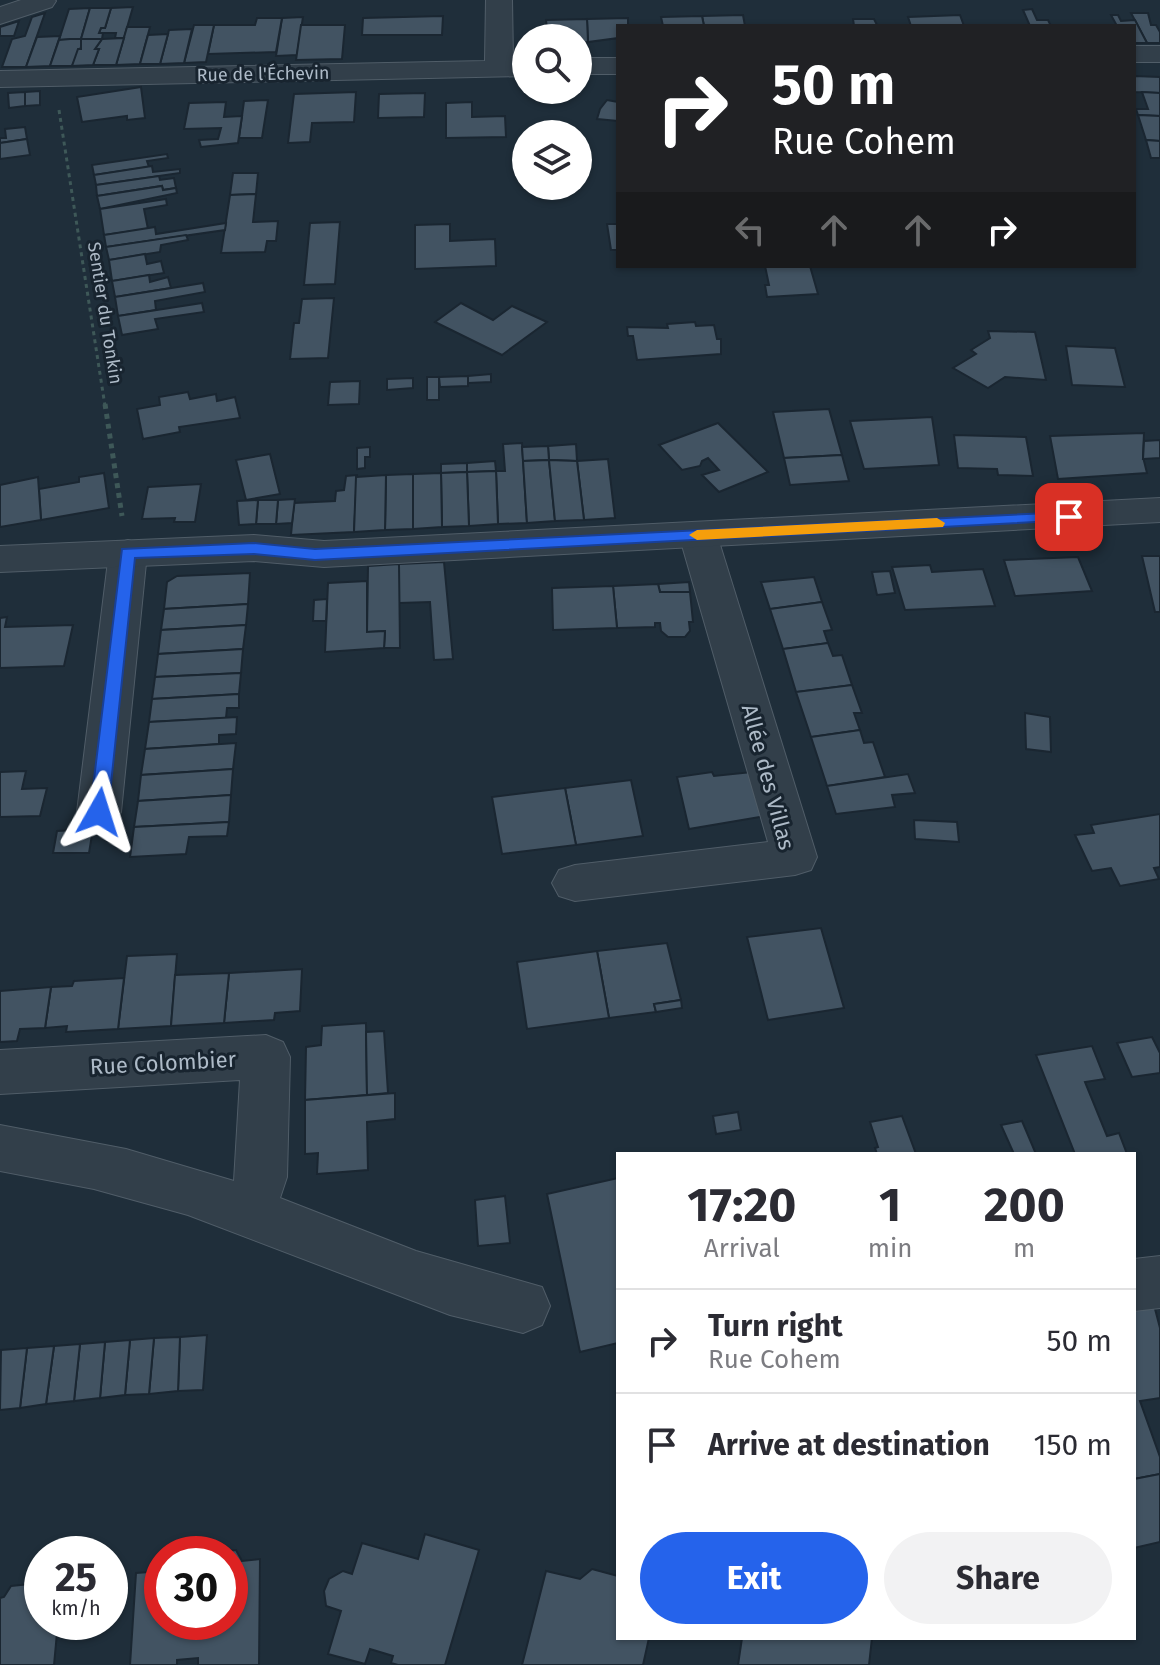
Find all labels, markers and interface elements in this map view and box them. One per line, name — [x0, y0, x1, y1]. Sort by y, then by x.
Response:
map controls — [512, 24, 592, 200]
button: search — [512, 24, 592, 104]
text: 50 m — [772, 52, 895, 119]
icon: right — [640, 56, 744, 160]
street label: Rue de l'Échevin — [196, 61, 330, 86]
button: layers — [512, 120, 592, 200]
text: Rue Cohem — [772, 120, 956, 164]
icon: left — [728, 208, 772, 252]
icon: ahead — [812, 208, 856, 252]
icon: ahead — [896, 208, 940, 252]
icon: right — [980, 208, 1024, 252]
street label: Sentier du Tonkin — [83, 240, 127, 386]
pin — [1035, 483, 1103, 551]
icon: arrive — [1047, 495, 1091, 539]
street label: Allée des Villas — [736, 701, 800, 853]
position arrow — [57, 770, 141, 854]
street label: Rue Colombier — [89, 1046, 237, 1080]
text: 17:20 — [687, 1176, 796, 1234]
text: 1 — [879, 1176, 901, 1234]
text: 200 — [984, 1176, 1065, 1234]
text: Arrival — [704, 1233, 780, 1264]
text: min — [868, 1233, 913, 1264]
text: m — [1013, 1233, 1035, 1264]
text: Turn right — [708, 1308, 843, 1344]
icon: right — [640, 1319, 684, 1363]
text: 50 m — [1047, 1323, 1112, 1359]
text: Rue Cohem — [708, 1344, 841, 1375]
icon: arrive — [640, 1423, 684, 1467]
text: Arrive at destination — [708, 1427, 990, 1463]
text: 150 m — [1034, 1427, 1112, 1463]
button: Exit — [640, 1532, 868, 1624]
button: Share — [884, 1532, 1112, 1624]
speed limit sign: 30 — [144, 1536, 248, 1640]
text: 25 — [55, 1554, 97, 1602]
text: km/h — [51, 1596, 101, 1620]

